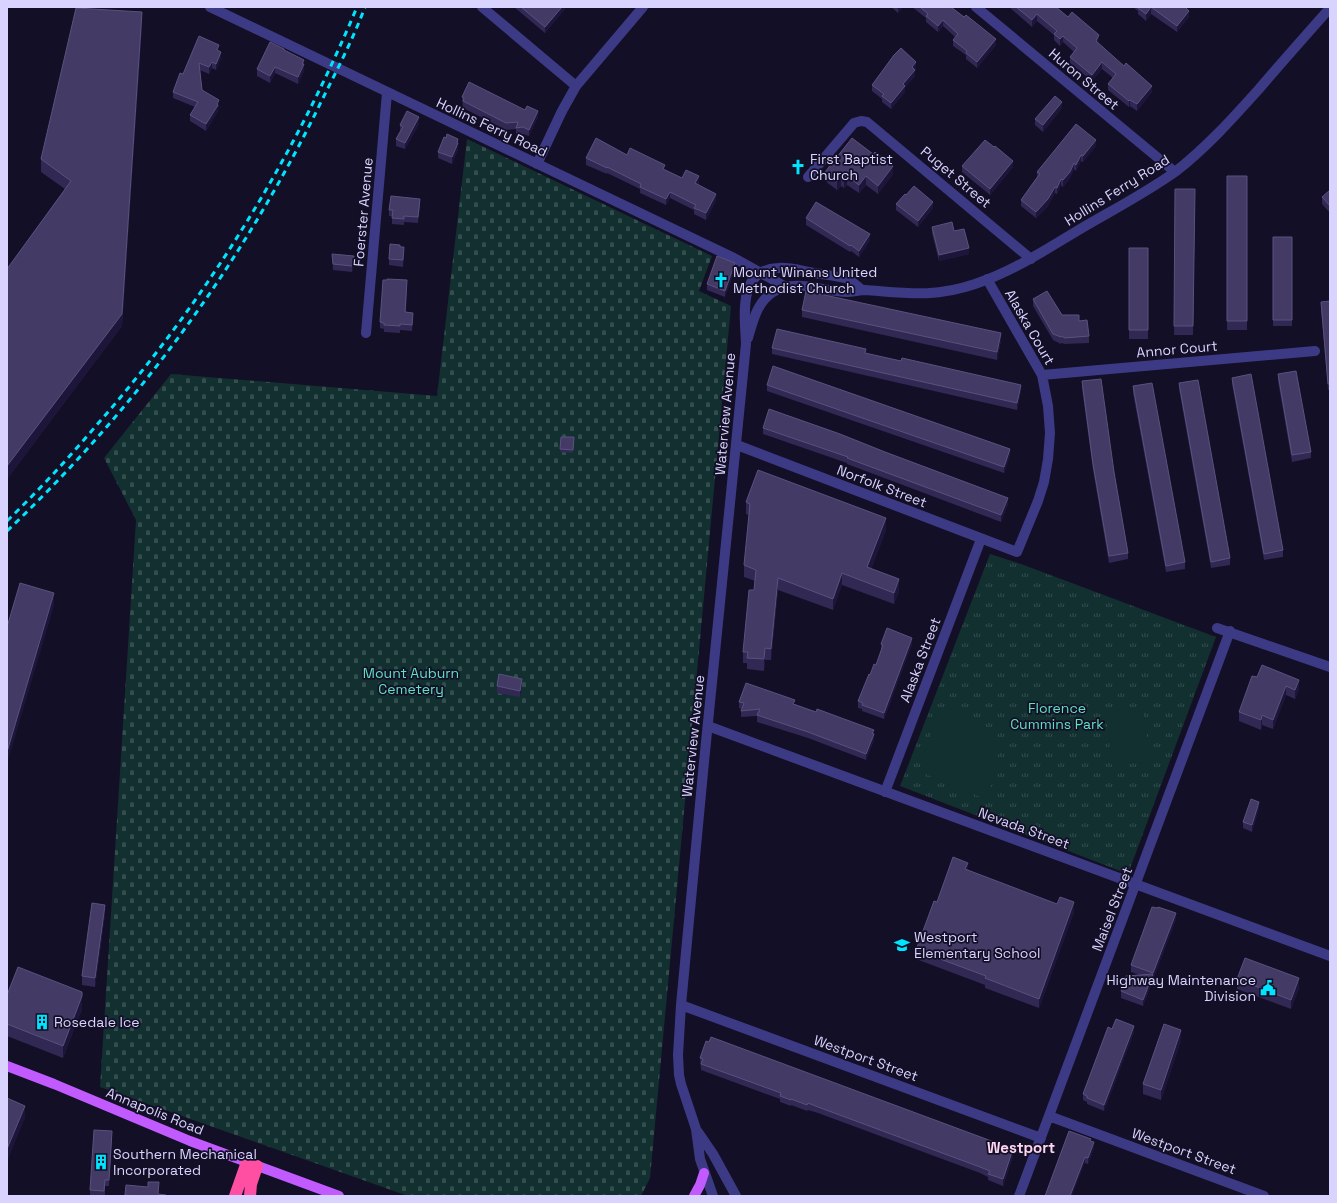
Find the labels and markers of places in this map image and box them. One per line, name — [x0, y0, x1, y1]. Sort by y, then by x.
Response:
place label: First Baptist Church — [810, 150, 893, 184]
church icon: First Baptist Church — [789, 158, 807, 176]
place label: Mount Winans United Methodist Church — [733, 263, 877, 297]
church icon: Mount Winans United Methodist Church — [712, 271, 730, 289]
place label: Westport Elementary School — [914, 928, 1040, 962]
school or university icon: Westport Elementary School — [893, 936, 911, 954]
place label: Highway Maintenance Division — [1106, 971, 1256, 1005]
public building icon: Highway Maintenance Division — [1259, 979, 1277, 997]
building icon: Rosedale Ice — [33, 1013, 51, 1031]
place label: Rosedale Ice — [54, 1013, 140, 1031]
place label: Southern Mechanical Incorporated — [113, 1145, 257, 1179]
building icon: Southern Mechanical Incorporated — [92, 1153, 110, 1171]

